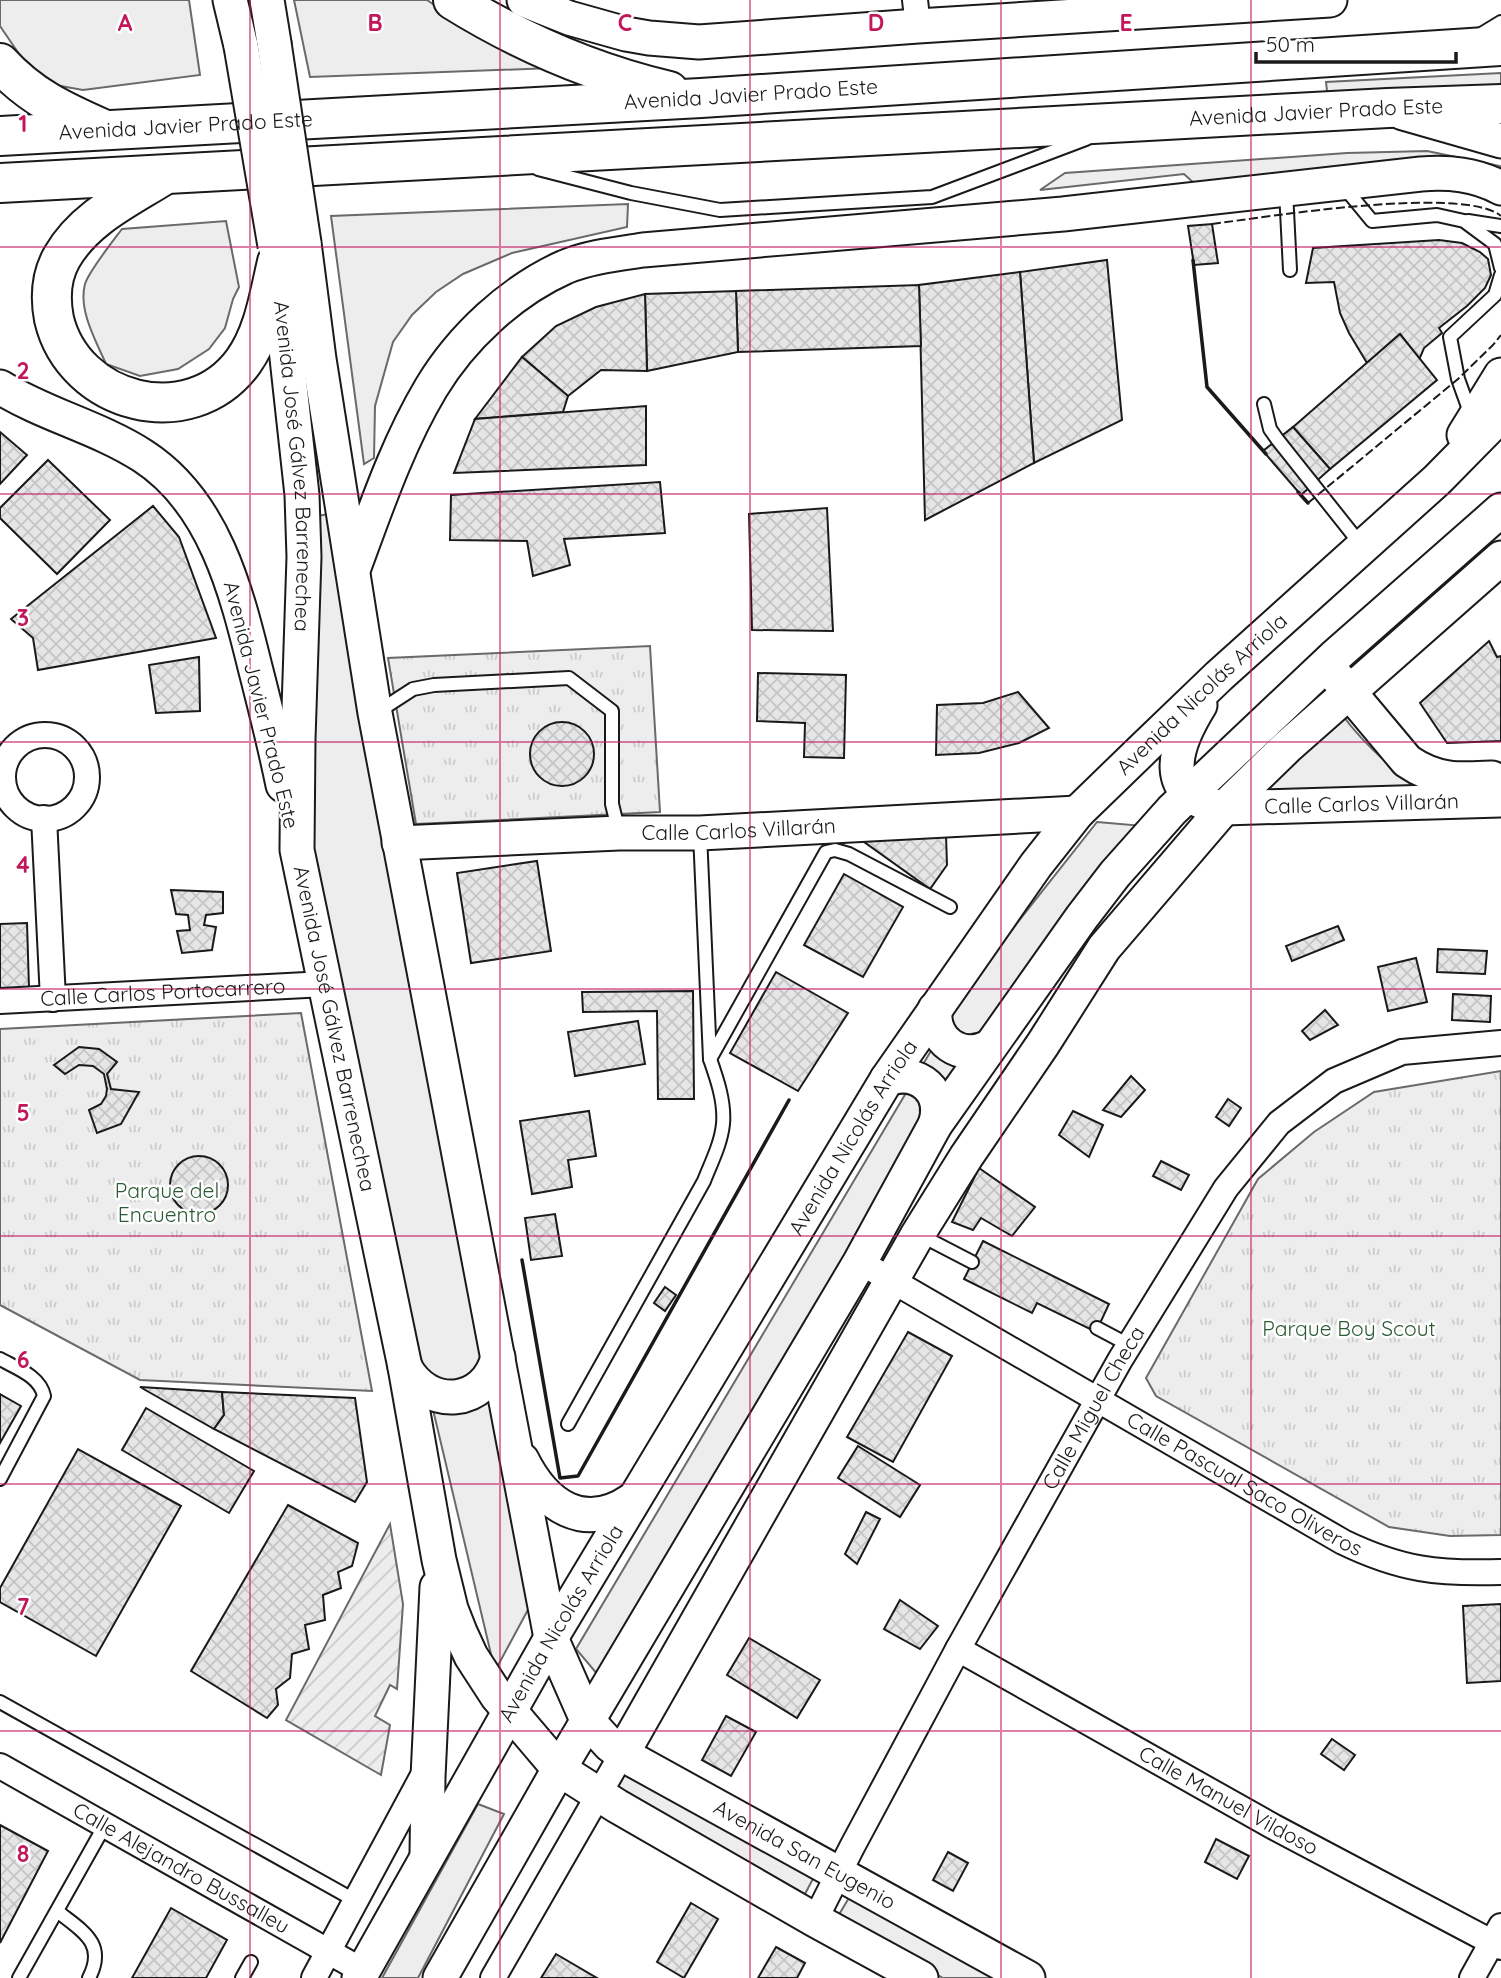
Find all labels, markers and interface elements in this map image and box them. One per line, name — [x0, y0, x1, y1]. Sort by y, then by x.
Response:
text: A — [118, 8, 133, 37]
text: B — [367, 8, 383, 37]
text: C — [618, 8, 632, 37]
text: D — [868, 8, 884, 37]
text: E — [1119, 8, 1133, 37]
scale bar — [1256, 21, 1456, 65]
text: 50 m — [1266, 31, 1315, 57]
street label: Avenida Javier Prado Este — [623, 73, 879, 114]
street label: Avenida Javier Prado Este — [1188, 92, 1444, 131]
street label: Avenida Javier Prado Este — [58, 105, 313, 145]
text: 1 — [19, 109, 27, 138]
street label: Avenida José Gálvez Barrenechea — [269, 299, 318, 632]
text: 2 — [16, 356, 30, 385]
street label: Avenida Javier Prado Este — [219, 578, 305, 831]
text: 3 — [17, 603, 29, 632]
street label: Avenida Nicolás Arriola — [1110, 607, 1292, 780]
street label: Calle Carlos Villarán — [1264, 787, 1459, 819]
street label: Calle Carlos Villarán — [641, 812, 837, 845]
text: 4 — [16, 850, 30, 879]
street label: Avenida José Gálvez Barrenechea — [289, 863, 382, 1194]
street label: Calle Carlos Portocarrero — [40, 972, 286, 1011]
street label: Avenida Nicolás Arriola — [782, 1034, 922, 1240]
text: 5 — [16, 1098, 30, 1127]
park label: Parque del Encuentro — [115, 1177, 219, 1227]
park label: Parque Boy Scout — [1262, 1315, 1436, 1341]
street label: Calle Miguel Checa — [1036, 1321, 1150, 1494]
text: 6 — [17, 1345, 29, 1374]
street label: Calle Pascual Saco Oliveros — [1123, 1406, 1366, 1561]
street label: Avenida Nicolás Arriola — [492, 1519, 628, 1727]
text: 7 — [17, 1592, 30, 1621]
street label: Calle Manuel Vildoso — [1135, 1740, 1323, 1860]
street label: Avenida San Eugenio — [710, 1793, 900, 1914]
street label: Calle Alejandro Bussalleu — [69, 1796, 294, 1939]
text: 8 — [17, 1839, 29, 1868]

